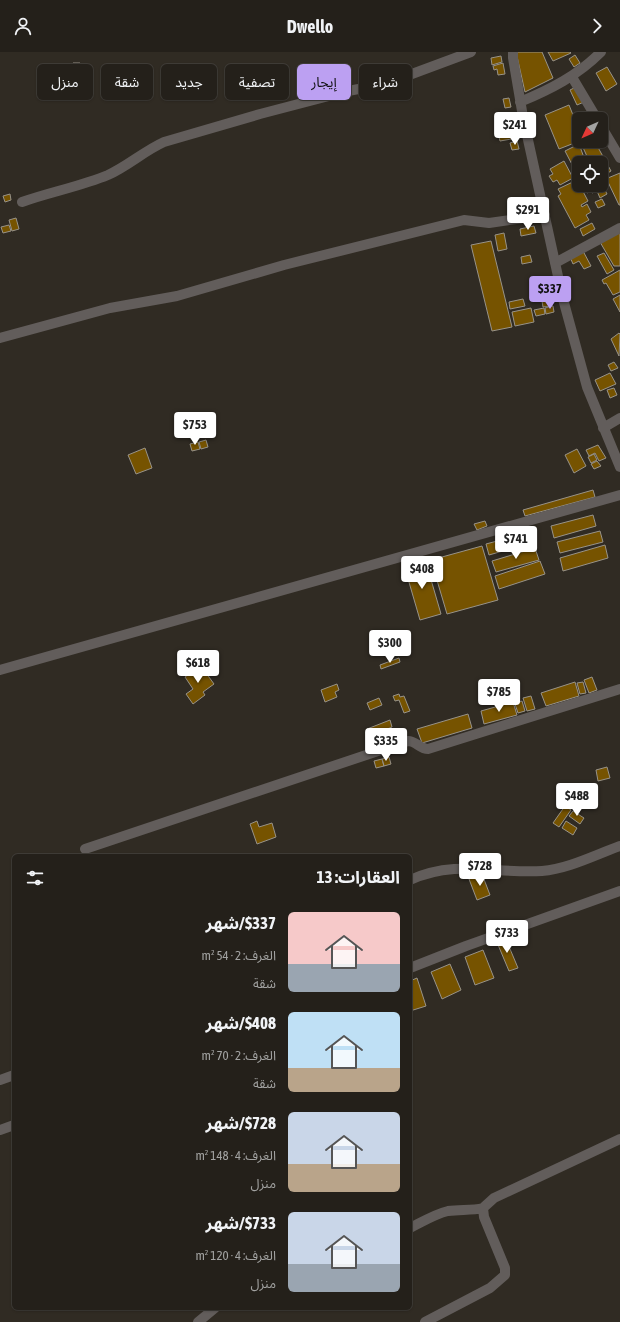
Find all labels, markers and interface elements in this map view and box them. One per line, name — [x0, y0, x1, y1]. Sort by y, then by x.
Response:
icon: person — [12, 15, 34, 37]
icon: forward — [586, 15, 608, 37]
text: Dwello — [287, 16, 333, 37]
chip: منزل — [37, 64, 93, 100]
chip: شقة — [101, 64, 153, 100]
chip: جديد — [161, 64, 217, 100]
chip: تصفية — [225, 64, 289, 100]
chip: إيجار — [297, 64, 351, 100]
chip: شراء — [359, 64, 412, 100]
pin: $241 — [491, 112, 539, 146]
north arrow — [572, 112, 608, 148]
map controls — [572, 112, 608, 192]
text: $241 — [503, 117, 527, 132]
button: locate — [572, 156, 608, 192]
pin: $291 — [504, 197, 552, 231]
text: $291 — [516, 202, 540, 217]
pin: $337 — [526, 276, 574, 310]
text: $337 — [538, 281, 562, 296]
pin: $753 — [171, 412, 219, 446]
text: $753 — [183, 417, 207, 432]
pin: $741 — [492, 526, 540, 560]
text: $741 — [504, 531, 528, 546]
pin: $408 — [398, 556, 446, 590]
text: $408 — [410, 561, 434, 576]
pin: $300 — [366, 630, 414, 664]
text: $300 — [378, 635, 402, 650]
pin: $618 — [174, 650, 222, 684]
text: $618 — [186, 655, 210, 670]
pin: $785 — [475, 679, 523, 713]
text: $785 — [487, 684, 511, 699]
pin: $335 — [362, 728, 410, 762]
text: $335 — [374, 733, 398, 748]
pin: $488 — [553, 783, 601, 817]
text: $488 — [565, 788, 589, 803]
pin: $728 — [456, 853, 504, 887]
text: $728 — [468, 858, 492, 873]
icon: filters — [24, 867, 46, 889]
text: العقارات: 13 — [317, 867, 400, 887]
text: $337/شهر — [206, 913, 276, 933]
pin: $733 — [483, 920, 531, 954]
text: $733 — [495, 925, 519, 940]
icon: home — [320, 928, 368, 976]
text: الغرف: 2 · 54 m² — [202, 948, 276, 963]
text: شقة — [253, 976, 276, 991]
text: $408/شهر — [206, 1013, 276, 1033]
icon: home — [320, 1028, 368, 1076]
text: الغرف: 2 · 70 m² — [202, 1048, 276, 1063]
text: شقة — [253, 1076, 276, 1091]
text: $728/شهر — [206, 1113, 276, 1133]
icon: home — [320, 1128, 368, 1176]
text: الغرف: 4 · 148 m² — [195, 1148, 276, 1163]
text: منزل — [251, 1176, 276, 1191]
text: $733/شهر — [206, 1213, 276, 1233]
icon: home — [320, 1228, 368, 1276]
text: الغرف: 4 · 120 m² — [195, 1248, 276, 1263]
text: منزل — [251, 1276, 276, 1291]

